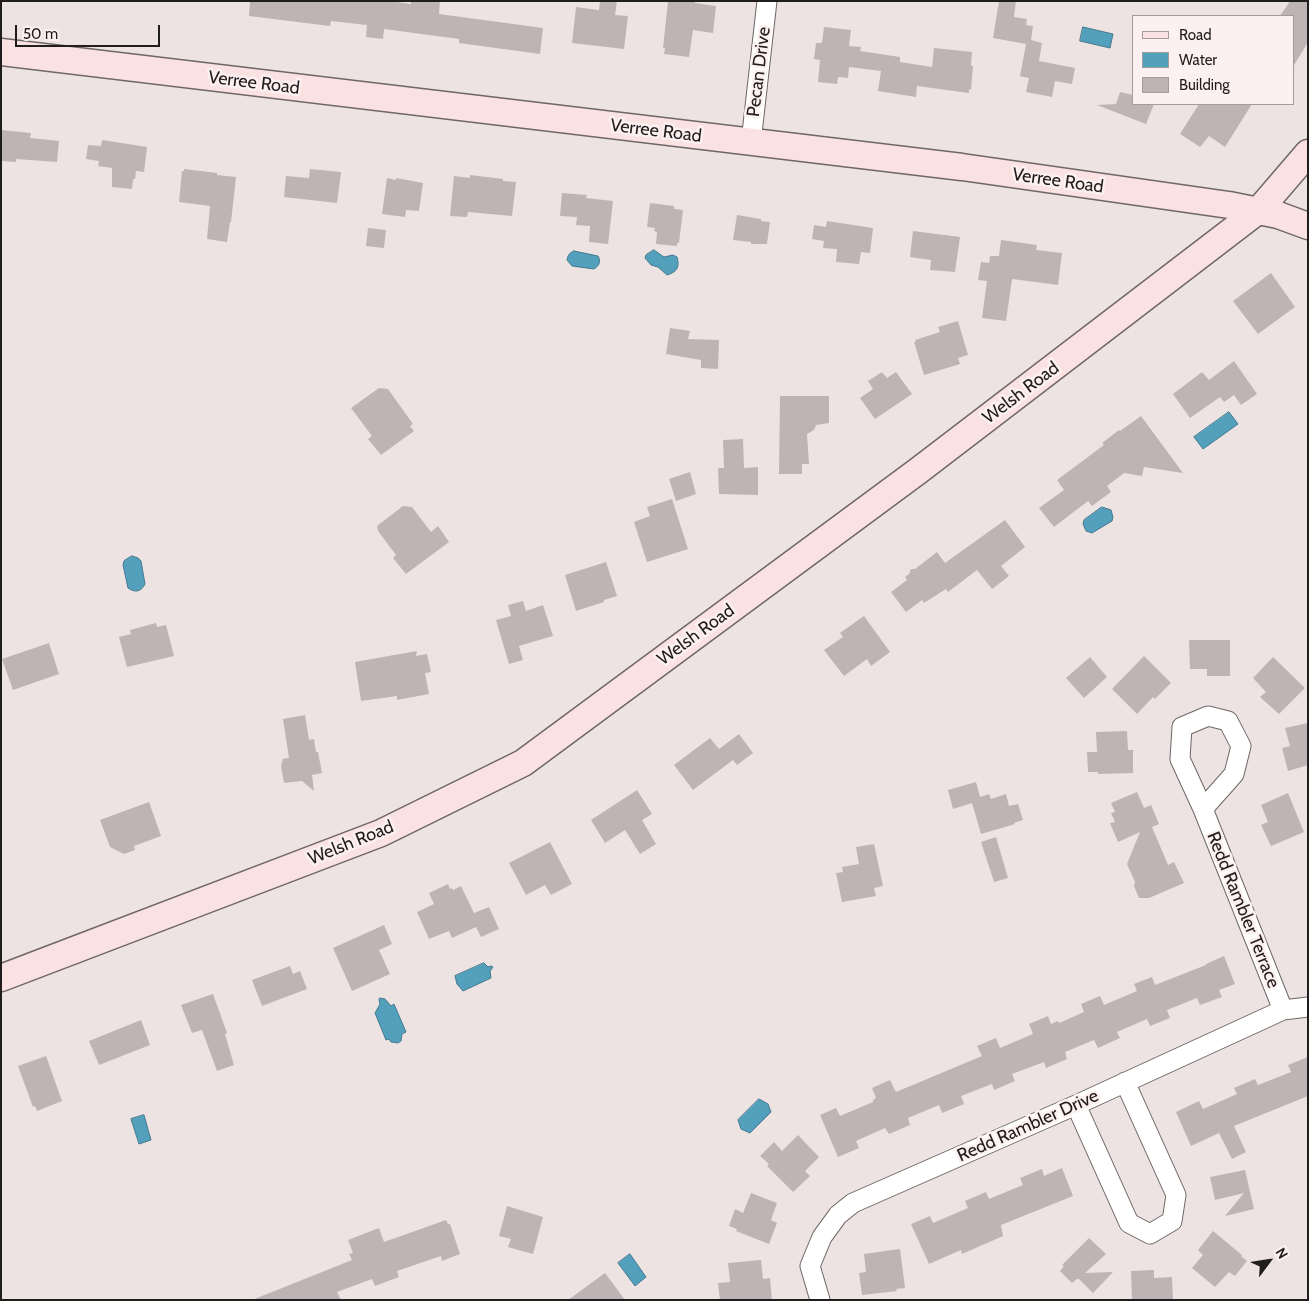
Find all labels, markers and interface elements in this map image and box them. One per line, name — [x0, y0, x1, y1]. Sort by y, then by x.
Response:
scale bar — [18, 15, 162, 47]
legend — [1132, 15, 1294, 105]
text: 50 m — [23, 25, 58, 43]
street label: Pecan Drive — [743, 26, 775, 118]
text: Road — [1179, 26, 1212, 44]
text: Water — [1179, 51, 1217, 69]
street label: Verree Road — [207, 67, 301, 99]
text: Building — [1179, 76, 1230, 94]
street label: Verree Road — [609, 115, 703, 147]
street label: Verree Road — [1011, 164, 1105, 198]
street label: Welsh Road — [979, 357, 1063, 429]
street label: Welsh Road — [653, 600, 739, 670]
street label: Welsh Road — [305, 816, 397, 870]
street label: Redd Rambler Terrace — [1202, 829, 1284, 991]
street label: Redd Rambler Drive — [954, 1085, 1102, 1167]
north arrow — [1244, 1236, 1294, 1286]
text: N — [1272, 1244, 1292, 1262]

